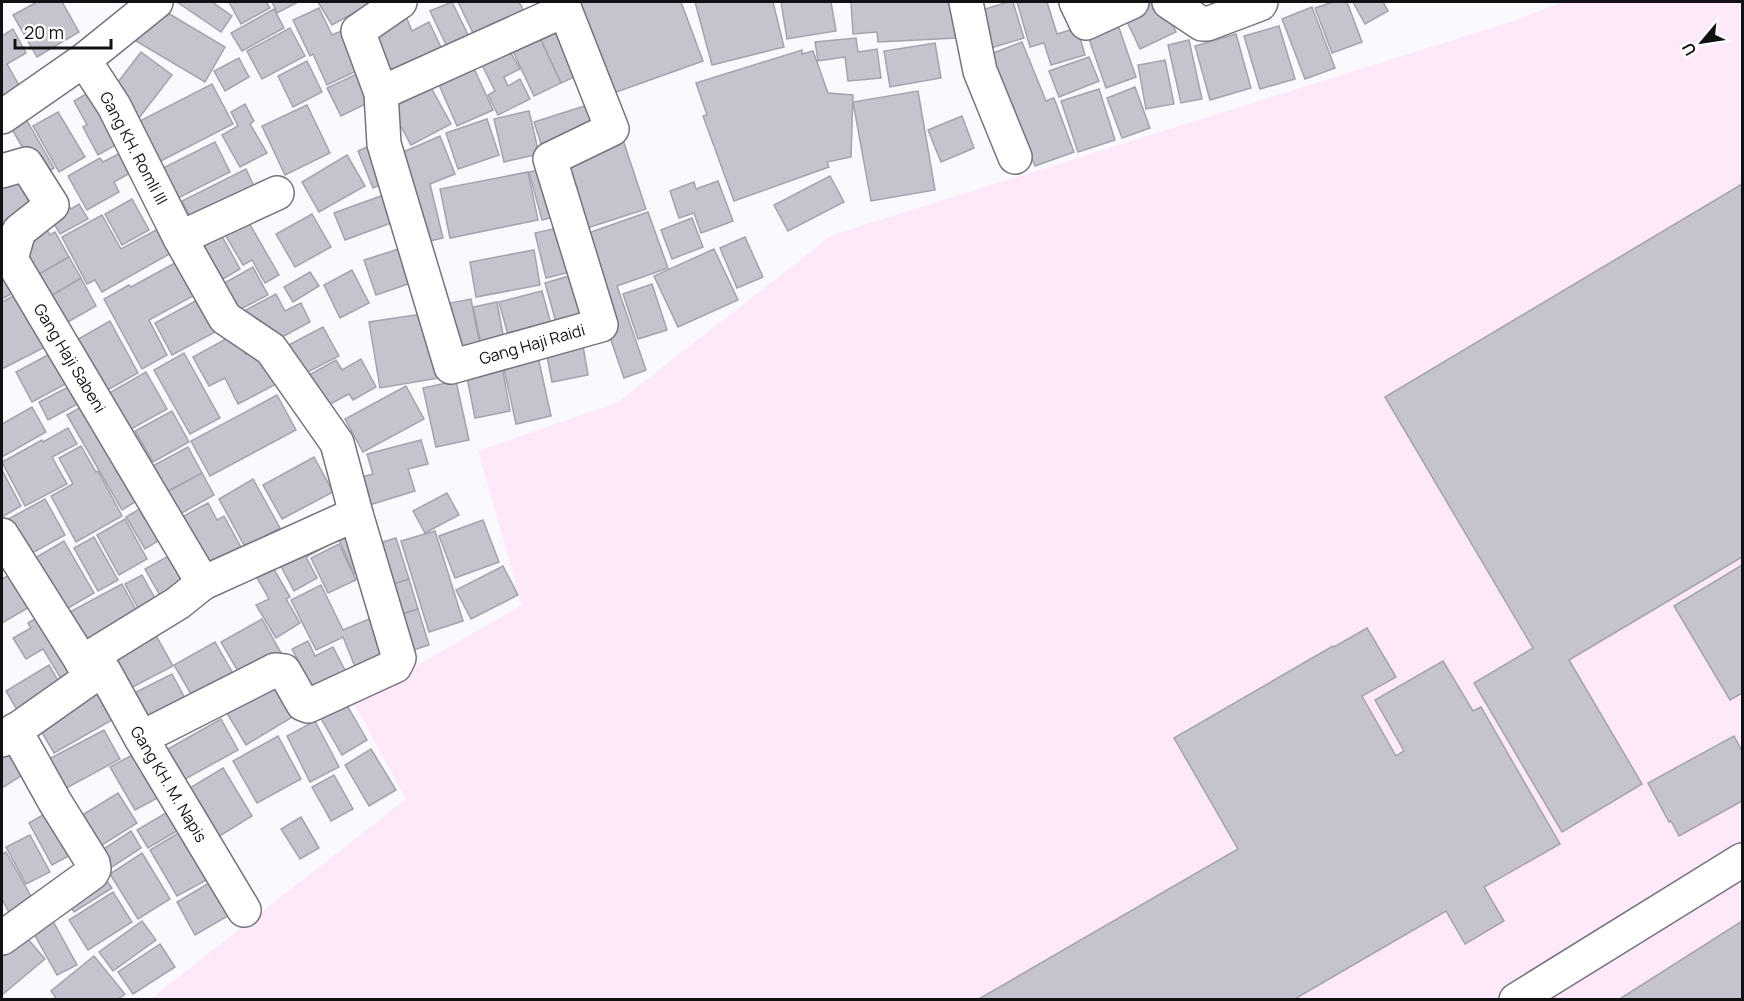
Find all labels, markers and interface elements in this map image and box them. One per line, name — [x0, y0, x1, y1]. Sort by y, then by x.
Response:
scale bar — [15, 12, 111, 50]
north arrow — [1672, 12, 1732, 72]
text: 20 m — [24, 20, 64, 44]
text: U — [1676, 39, 1701, 60]
street label: Gang KH. Romli III — [95, 88, 173, 208]
street label: Gang Haji Sabeni — [29, 299, 111, 417]
street label: Gang Haji Raidi — [477, 318, 587, 370]
street label: Gang KH. M. Napis — [126, 722, 212, 846]

